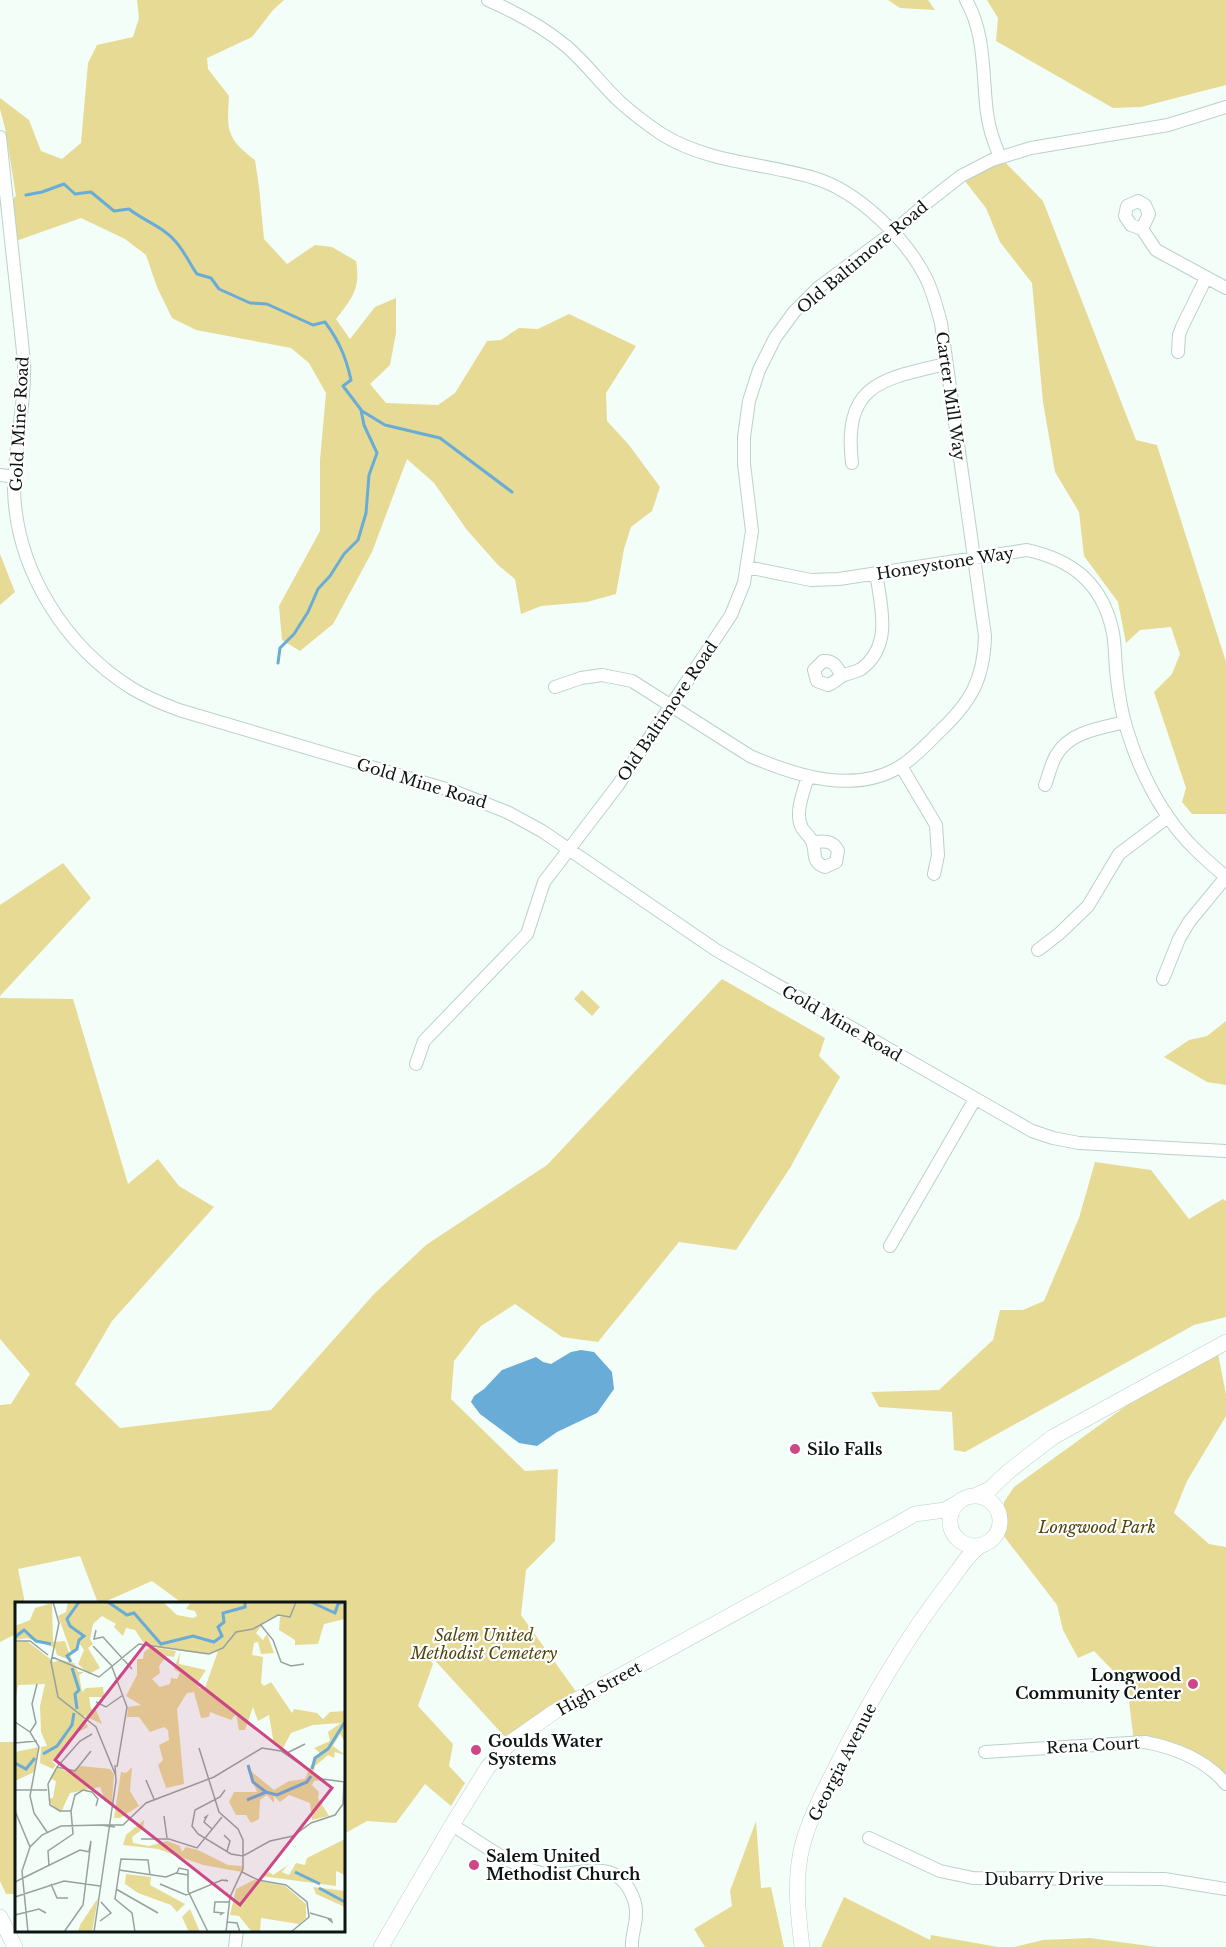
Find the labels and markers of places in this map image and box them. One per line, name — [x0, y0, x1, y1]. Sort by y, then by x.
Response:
place label: Silo Falls — [807, 1439, 883, 1459]
marker: Silo Falls — [788, 1442, 802, 1456]
place label: Longwood Community Center — [1015, 1665, 1181, 1703]
marker: Longwood Community Center — [1186, 1677, 1200, 1691]
place label: Goulds Water Systems — [488, 1731, 603, 1769]
marker: Goulds Water Systems — [469, 1743, 483, 1757]
place label: Salem United Methodist Church — [486, 1846, 641, 1884]
marker: Salem United Methodist Church — [467, 1858, 481, 1872]

